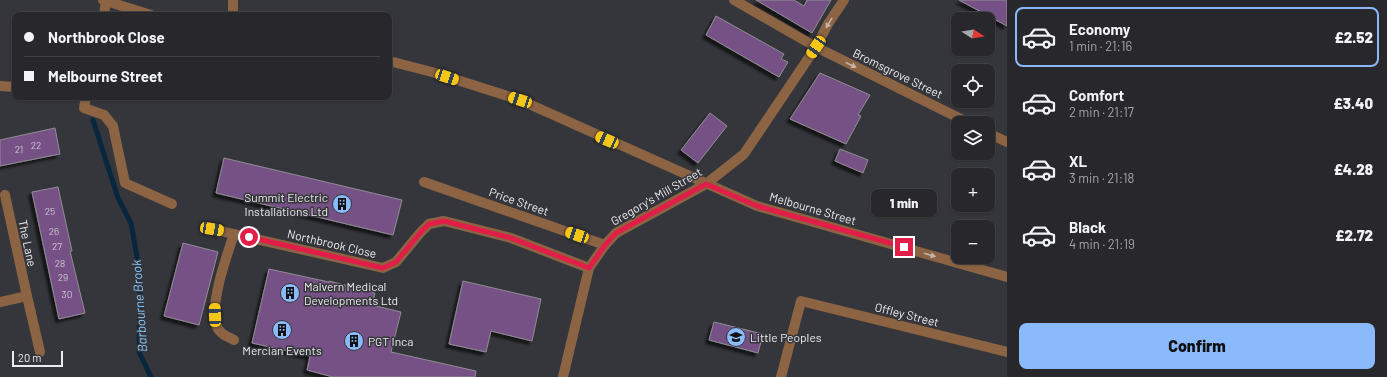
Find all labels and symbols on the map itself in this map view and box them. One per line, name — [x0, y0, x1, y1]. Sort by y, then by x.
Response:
north arrow — [951, 12, 995, 56]
one-way arrow — [825, 17, 832, 29]
car — [804, 34, 828, 60]
street label: Bromsgrove Street — [851, 45, 945, 101]
one-way arrow — [846, 61, 857, 68]
car — [434, 68, 460, 86]
car — [507, 91, 533, 109]
car — [594, 130, 620, 150]
house number: 22 — [31, 139, 41, 151]
house number: 21 — [15, 143, 23, 155]
street label: Gregory's Mill Street — [608, 164, 704, 228]
street label: Price Street — [487, 184, 551, 218]
street label: Melbourne Street — [768, 189, 858, 227]
callout: 1 min — [871, 189, 937, 217]
place label: Summit Electric Installations Ltd — [244, 190, 328, 218]
building icon: Summit Electric Installations Ltd — [331, 193, 353, 215]
house number: 25 — [45, 205, 55, 217]
street label: The Lane — [16, 218, 40, 268]
car — [199, 221, 225, 237]
house number: 26 — [49, 225, 59, 237]
car — [564, 225, 590, 245]
street label: Northbrook Close — [286, 226, 378, 260]
route start — [240, 228, 258, 246]
route end — [895, 238, 913, 256]
house number: 27 — [52, 240, 62, 252]
one-way arrow — [924, 252, 936, 258]
house number: 28 — [55, 257, 65, 269]
water label: Barbourne Brook — [128, 259, 150, 353]
house number: 29 — [58, 271, 68, 283]
place label: Malvern Medical Developments Ltd — [304, 279, 398, 307]
building icon: Malvern Medical Developments Ltd — [279, 282, 301, 304]
house number: 30 — [62, 288, 72, 300]
street label: Offley Street — [874, 299, 940, 329]
car — [209, 303, 221, 327]
building icon: Mercian Events — [271, 319, 293, 341]
school or university icon: Little Peoples — [725, 326, 747, 348]
building icon: PGT Inca — [343, 330, 365, 352]
place label: Little Peoples — [750, 330, 822, 344]
place label: PGT Inca — [368, 334, 413, 348]
place label: Mercian Events — [242, 343, 322, 357]
scale bar — [12, 349, 63, 368]

